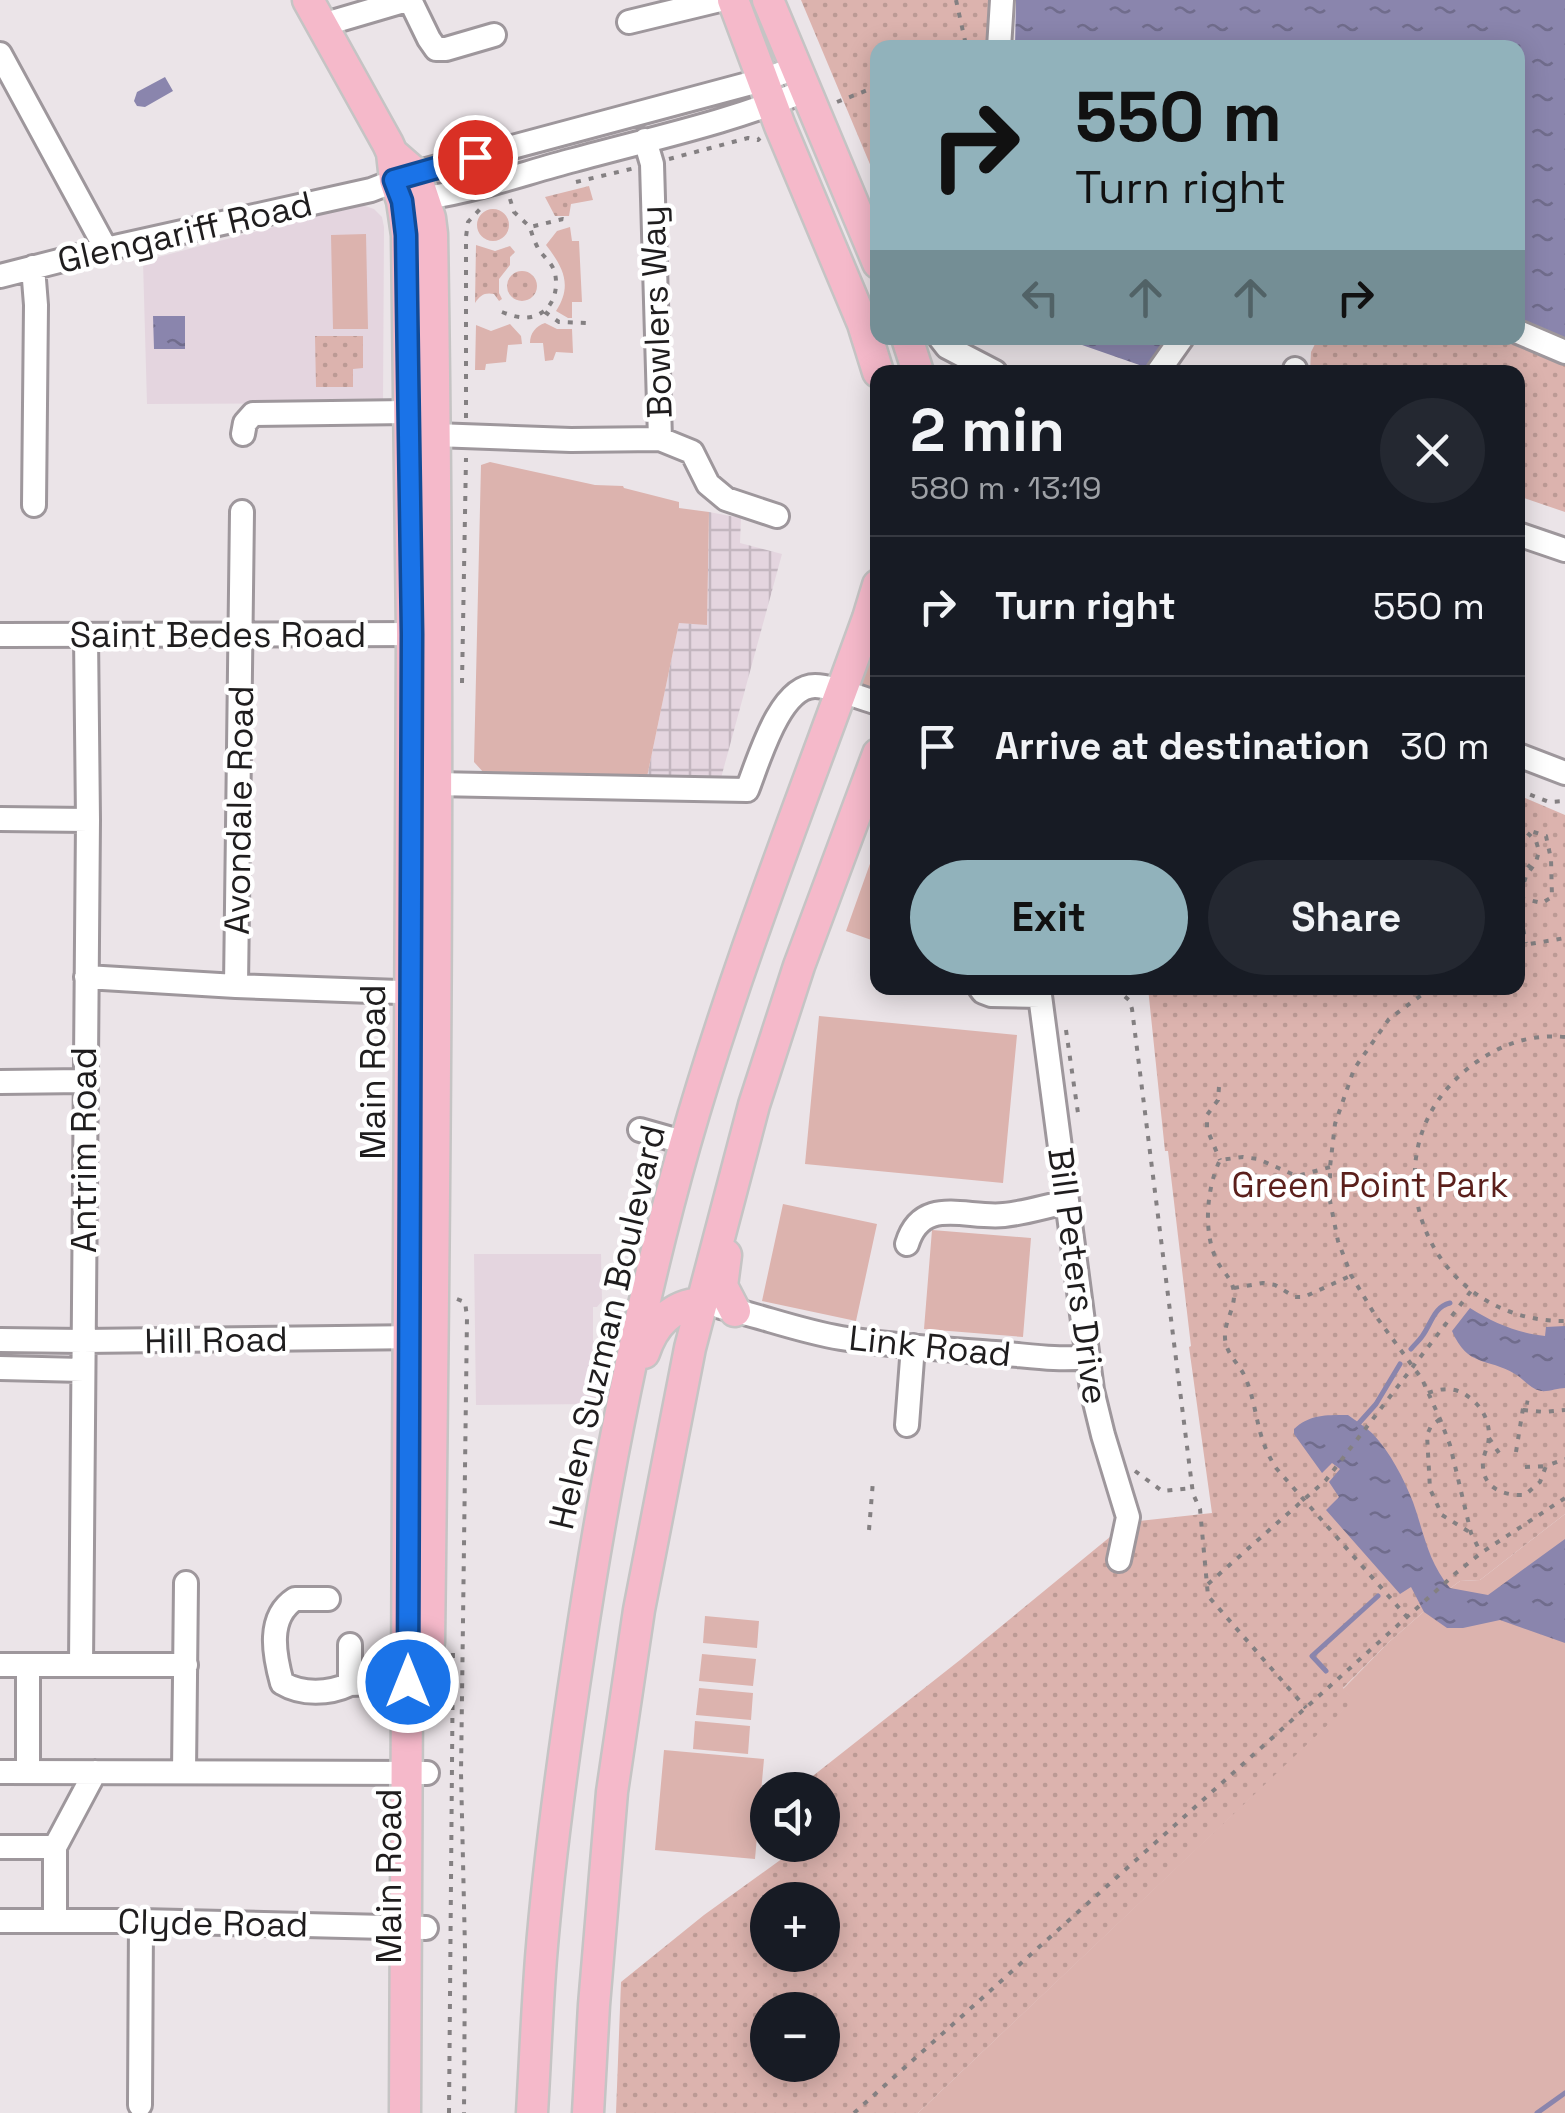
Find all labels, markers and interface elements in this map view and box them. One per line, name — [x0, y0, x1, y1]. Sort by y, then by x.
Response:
text: 550 m — [1075, 72, 1282, 161]
icon: right — [910, 80, 1040, 210]
pin — [433, 115, 518, 200]
icon: arrive — [448, 130, 503, 185]
text: Turn right — [1075, 159, 1286, 216]
street label: Glengariff Road — [53, 181, 317, 283]
street label: Bowlers Way — [630, 205, 682, 419]
icon: left — [1013, 270, 1068, 325]
icon: ahead — [1118, 270, 1173, 325]
icon: ahead — [1223, 270, 1278, 325]
icon: right — [1328, 270, 1383, 325]
text: 2 min — [910, 392, 1065, 469]
button: close — [1380, 398, 1485, 503]
text: 580 m · 13:19 — [910, 468, 1102, 508]
icon: right — [910, 579, 965, 634]
text: Turn right — [995, 582, 1176, 630]
text: 550 m — [1373, 582, 1485, 630]
street label: Saint Bedes Road — [70, 613, 366, 657]
street label: Avondale Road — [215, 685, 263, 935]
icon: arrive — [910, 719, 965, 774]
text: Arrive at destination — [995, 722, 1370, 770]
text: 30 m — [1400, 722, 1490, 770]
button: Exit — [910, 860, 1188, 975]
button: Share — [1208, 860, 1485, 975]
street label: Main Road — [351, 984, 395, 1160]
street label: Antrim Road — [62, 1047, 106, 1253]
street label: Helen Suzman Boulevard — [539, 1121, 675, 1533]
street label: Bill Peters Drive — [1038, 1145, 1118, 1407]
park label: Green Point Park — [1231, 1163, 1509, 1207]
street label: Link Road — [847, 1316, 1013, 1376]
street label: Hill Road — [144, 1317, 288, 1363]
position arrow — [356, 1630, 460, 1734]
map controls — [750, 1772, 840, 2082]
button: sound — [750, 1772, 840, 1862]
street label: Main Road — [367, 1788, 411, 1964]
button: + — [750, 1882, 840, 1972]
street label: Clyde Road — [117, 1899, 309, 1947]
button: − — [750, 1992, 840, 2082]

